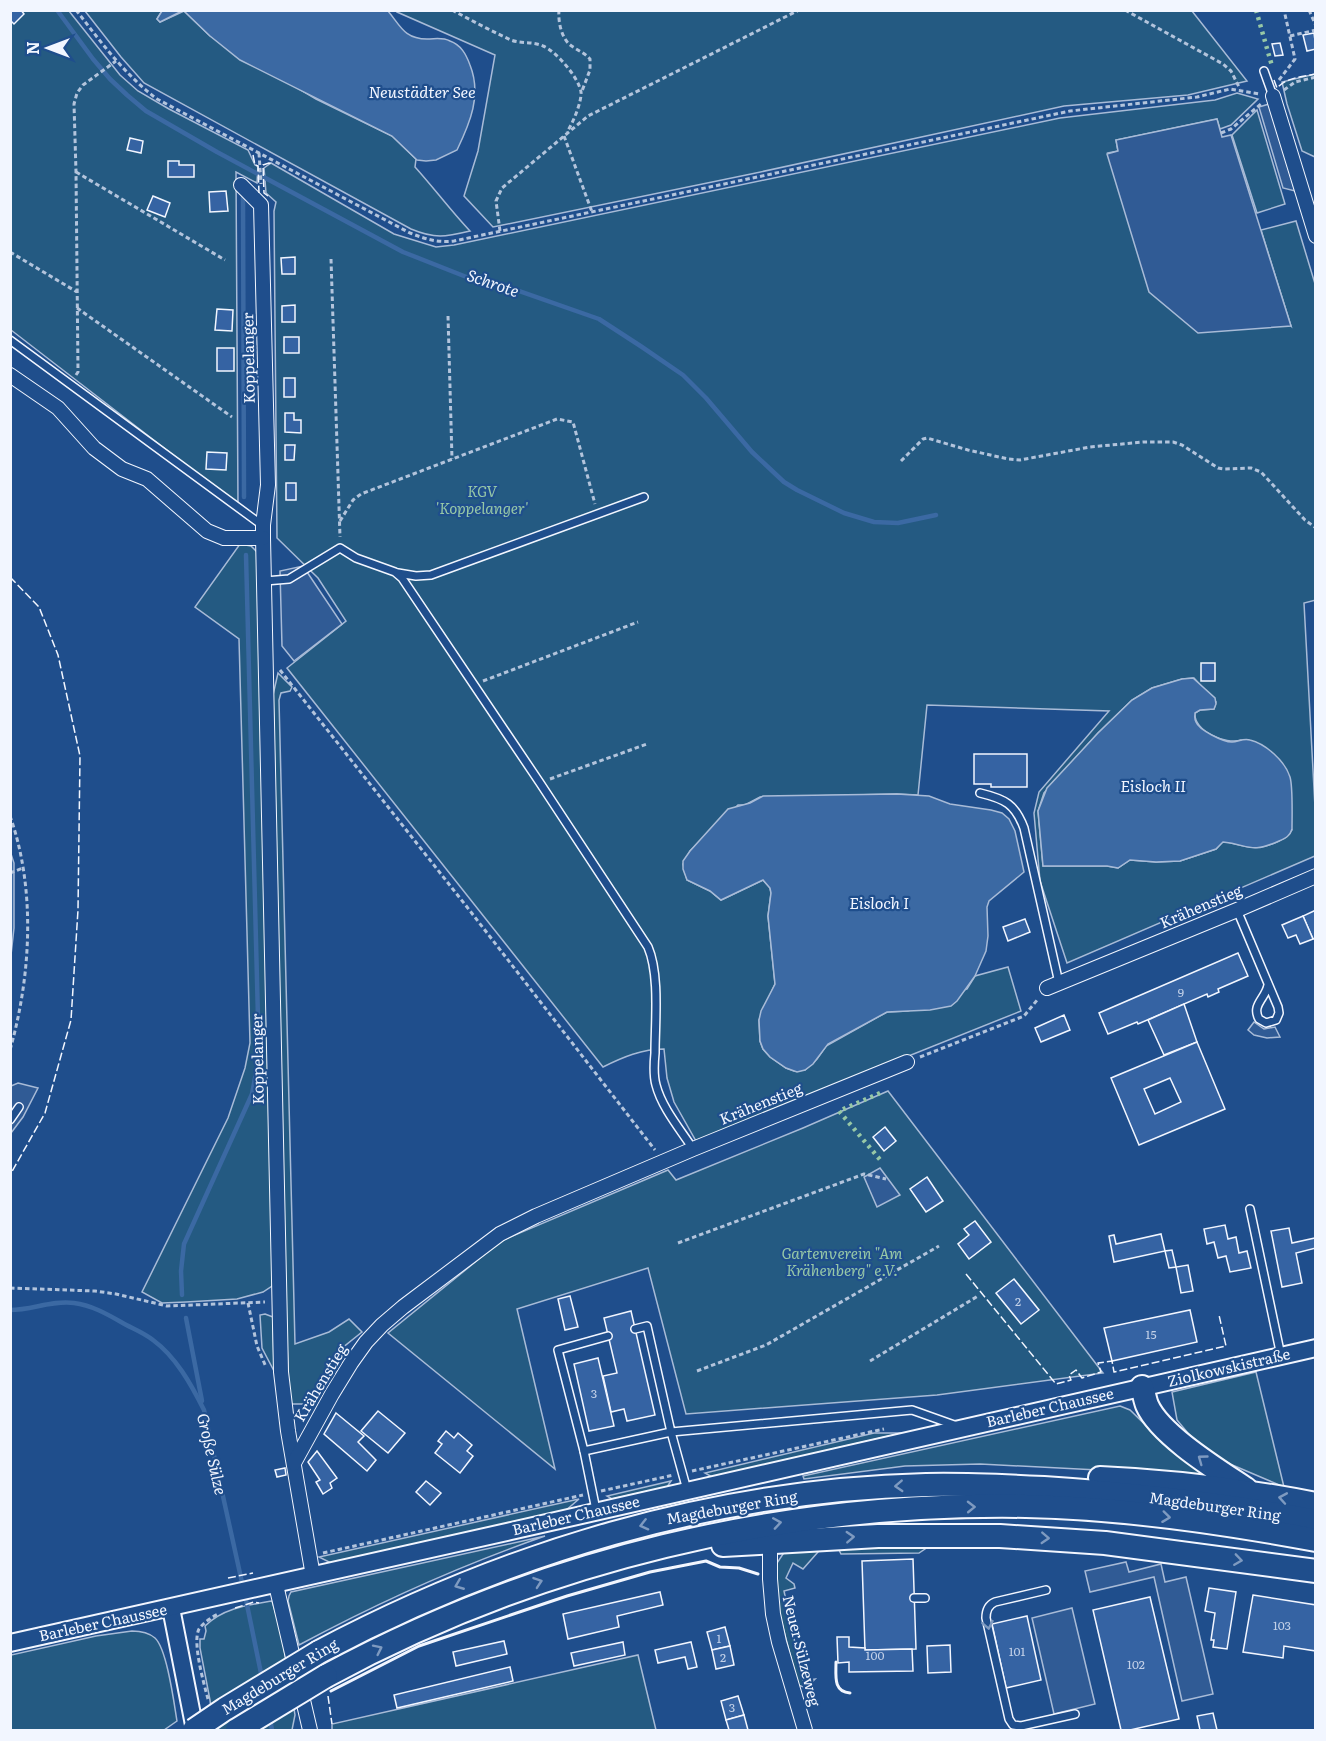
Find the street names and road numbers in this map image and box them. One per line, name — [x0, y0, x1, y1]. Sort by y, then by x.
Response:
street label: Koppelanger — [235, 312, 260, 404]
street label: Krähenstieg — [1156, 878, 1246, 933]
street label: Koppelanger — [244, 1013, 269, 1105]
street label: Krähenstieg — [716, 1075, 806, 1130]
street label: Krähenstieg — [287, 1338, 352, 1426]
street label: Ziolkowskistraße — [1165, 1341, 1293, 1392]
street label: Barleber Chaussee — [984, 1381, 1116, 1432]
street label: Magdeburger Ring — [664, 1484, 800, 1529]
street label: Magdeburger Ring — [1148, 1485, 1283, 1526]
street label: Barleber Chaussee — [510, 1489, 642, 1540]
street label: Neuer Sülzeweg — [778, 1593, 828, 1709]
street label: Barleber Chaussee — [37, 1597, 169, 1646]
street label: Magdeburger Ring — [216, 1631, 343, 1720]

